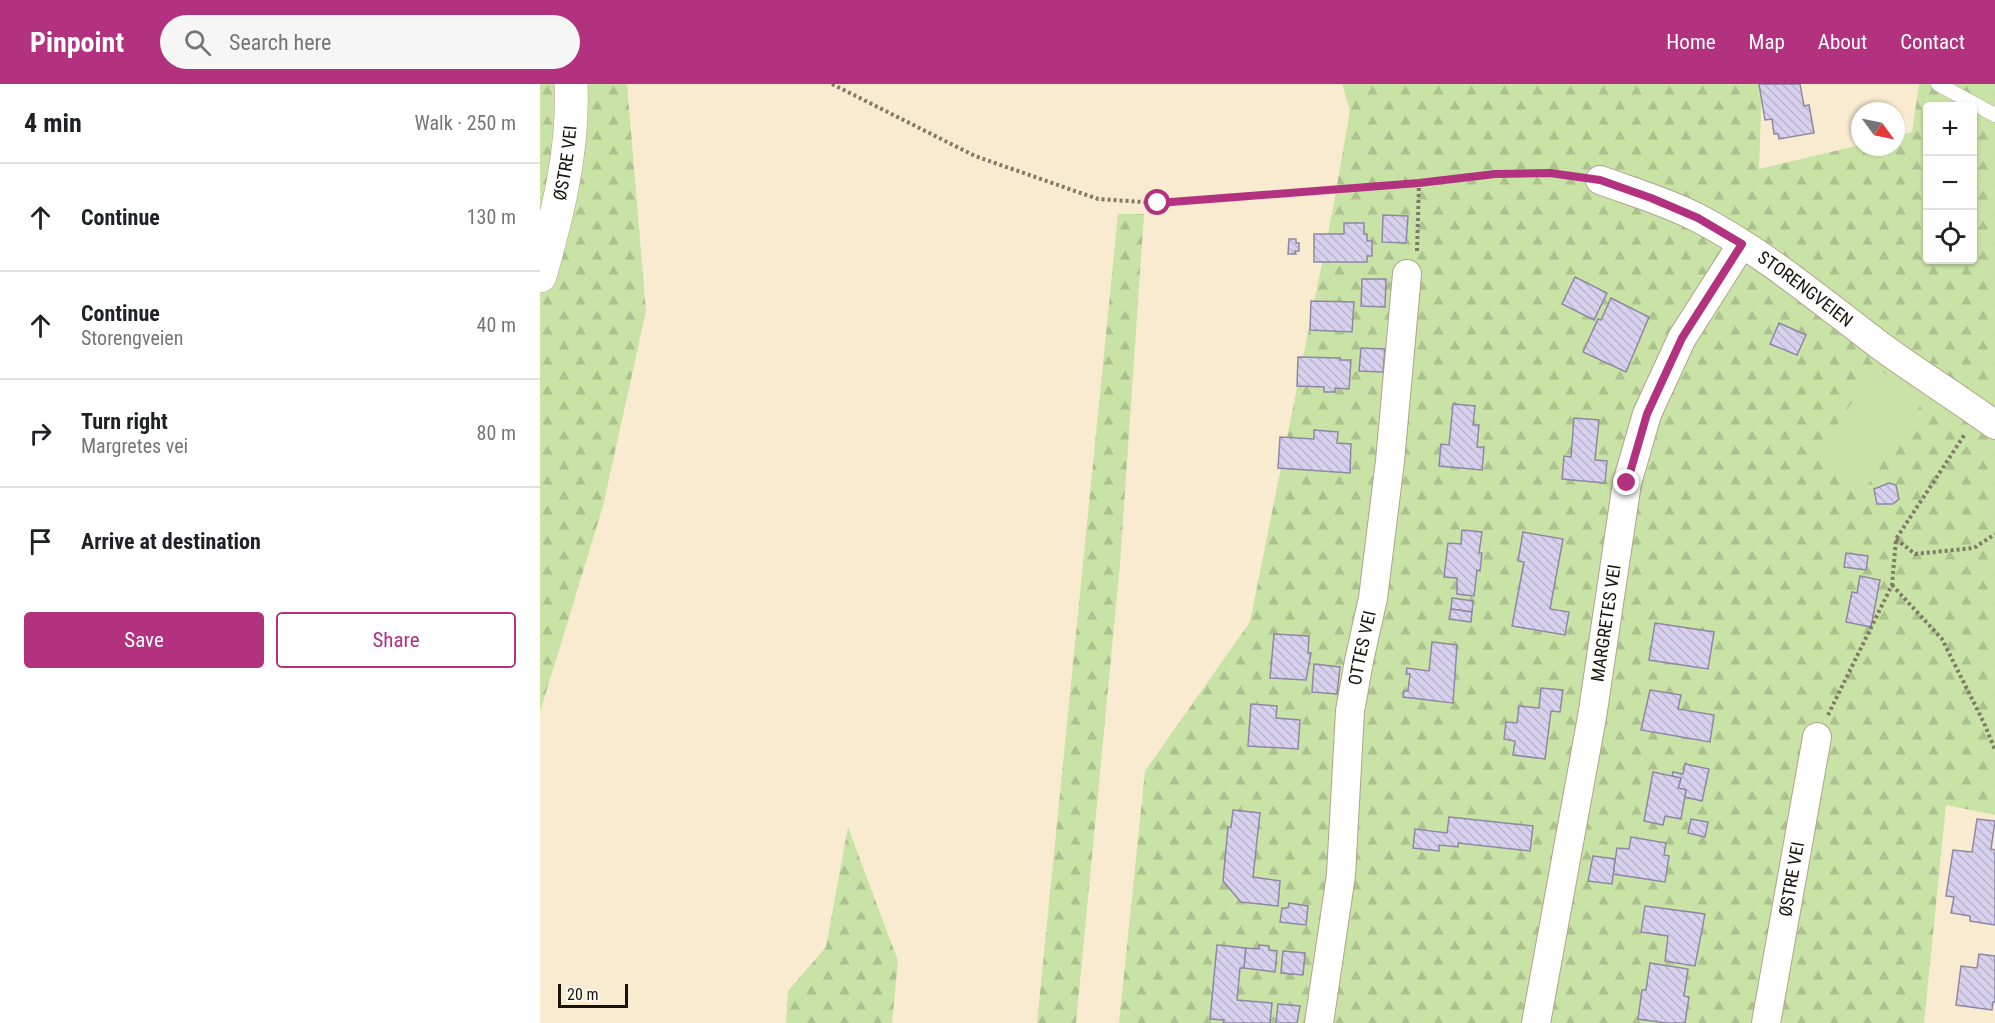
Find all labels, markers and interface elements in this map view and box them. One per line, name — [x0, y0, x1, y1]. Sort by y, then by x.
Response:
search box — [160, 15, 580, 69]
text: Pinpoint — [30, 26, 124, 59]
icon: search — [181, 26, 214, 59]
text: Search here — [229, 30, 331, 55]
text: Home — [1666, 30, 1716, 54]
text: Map — [1749, 30, 1785, 54]
text: About — [1818, 30, 1867, 54]
text: Contact — [1900, 30, 1965, 54]
north arrow — [1851, 102, 1905, 156]
map controls — [1923, 102, 1977, 264]
button: + — [1923, 102, 1977, 156]
text: 4 min — [24, 108, 82, 138]
text: Walk · 250 m — [415, 111, 516, 135]
street label: ØSTRE VEI — [549, 125, 580, 202]
button: − — [1923, 156, 1977, 210]
route start — [1144, 189, 1170, 215]
icon: ahead — [24, 201, 57, 234]
text: Continue — [81, 205, 160, 230]
text: 130 m — [467, 205, 516, 229]
button: locate — [1923, 210, 1977, 264]
street label: STORENGVEIEN — [1754, 246, 1857, 331]
text: Continue — [81, 301, 160, 326]
icon: ahead — [24, 309, 57, 342]
text: 40 m — [477, 313, 516, 337]
text: Storengveien — [81, 326, 183, 350]
text: Turn right — [81, 409, 168, 434]
icon: right — [24, 417, 57, 450]
text: 80 m — [477, 421, 516, 445]
text: Margretes vei — [81, 434, 188, 458]
route end — [1613, 469, 1639, 495]
icon: arrive — [24, 525, 57, 558]
text: Arrive at destination — [81, 529, 261, 554]
street label: MARGRETES VEI — [1586, 563, 1625, 683]
street label: OTTES VEI — [1344, 609, 1380, 687]
button: Save — [24, 612, 264, 668]
button: Share — [276, 612, 516, 668]
street label: ØSTRE VEI — [1774, 840, 1808, 918]
scale bar — [558, 981, 628, 1008]
text: 20 m — [567, 985, 599, 1004]

